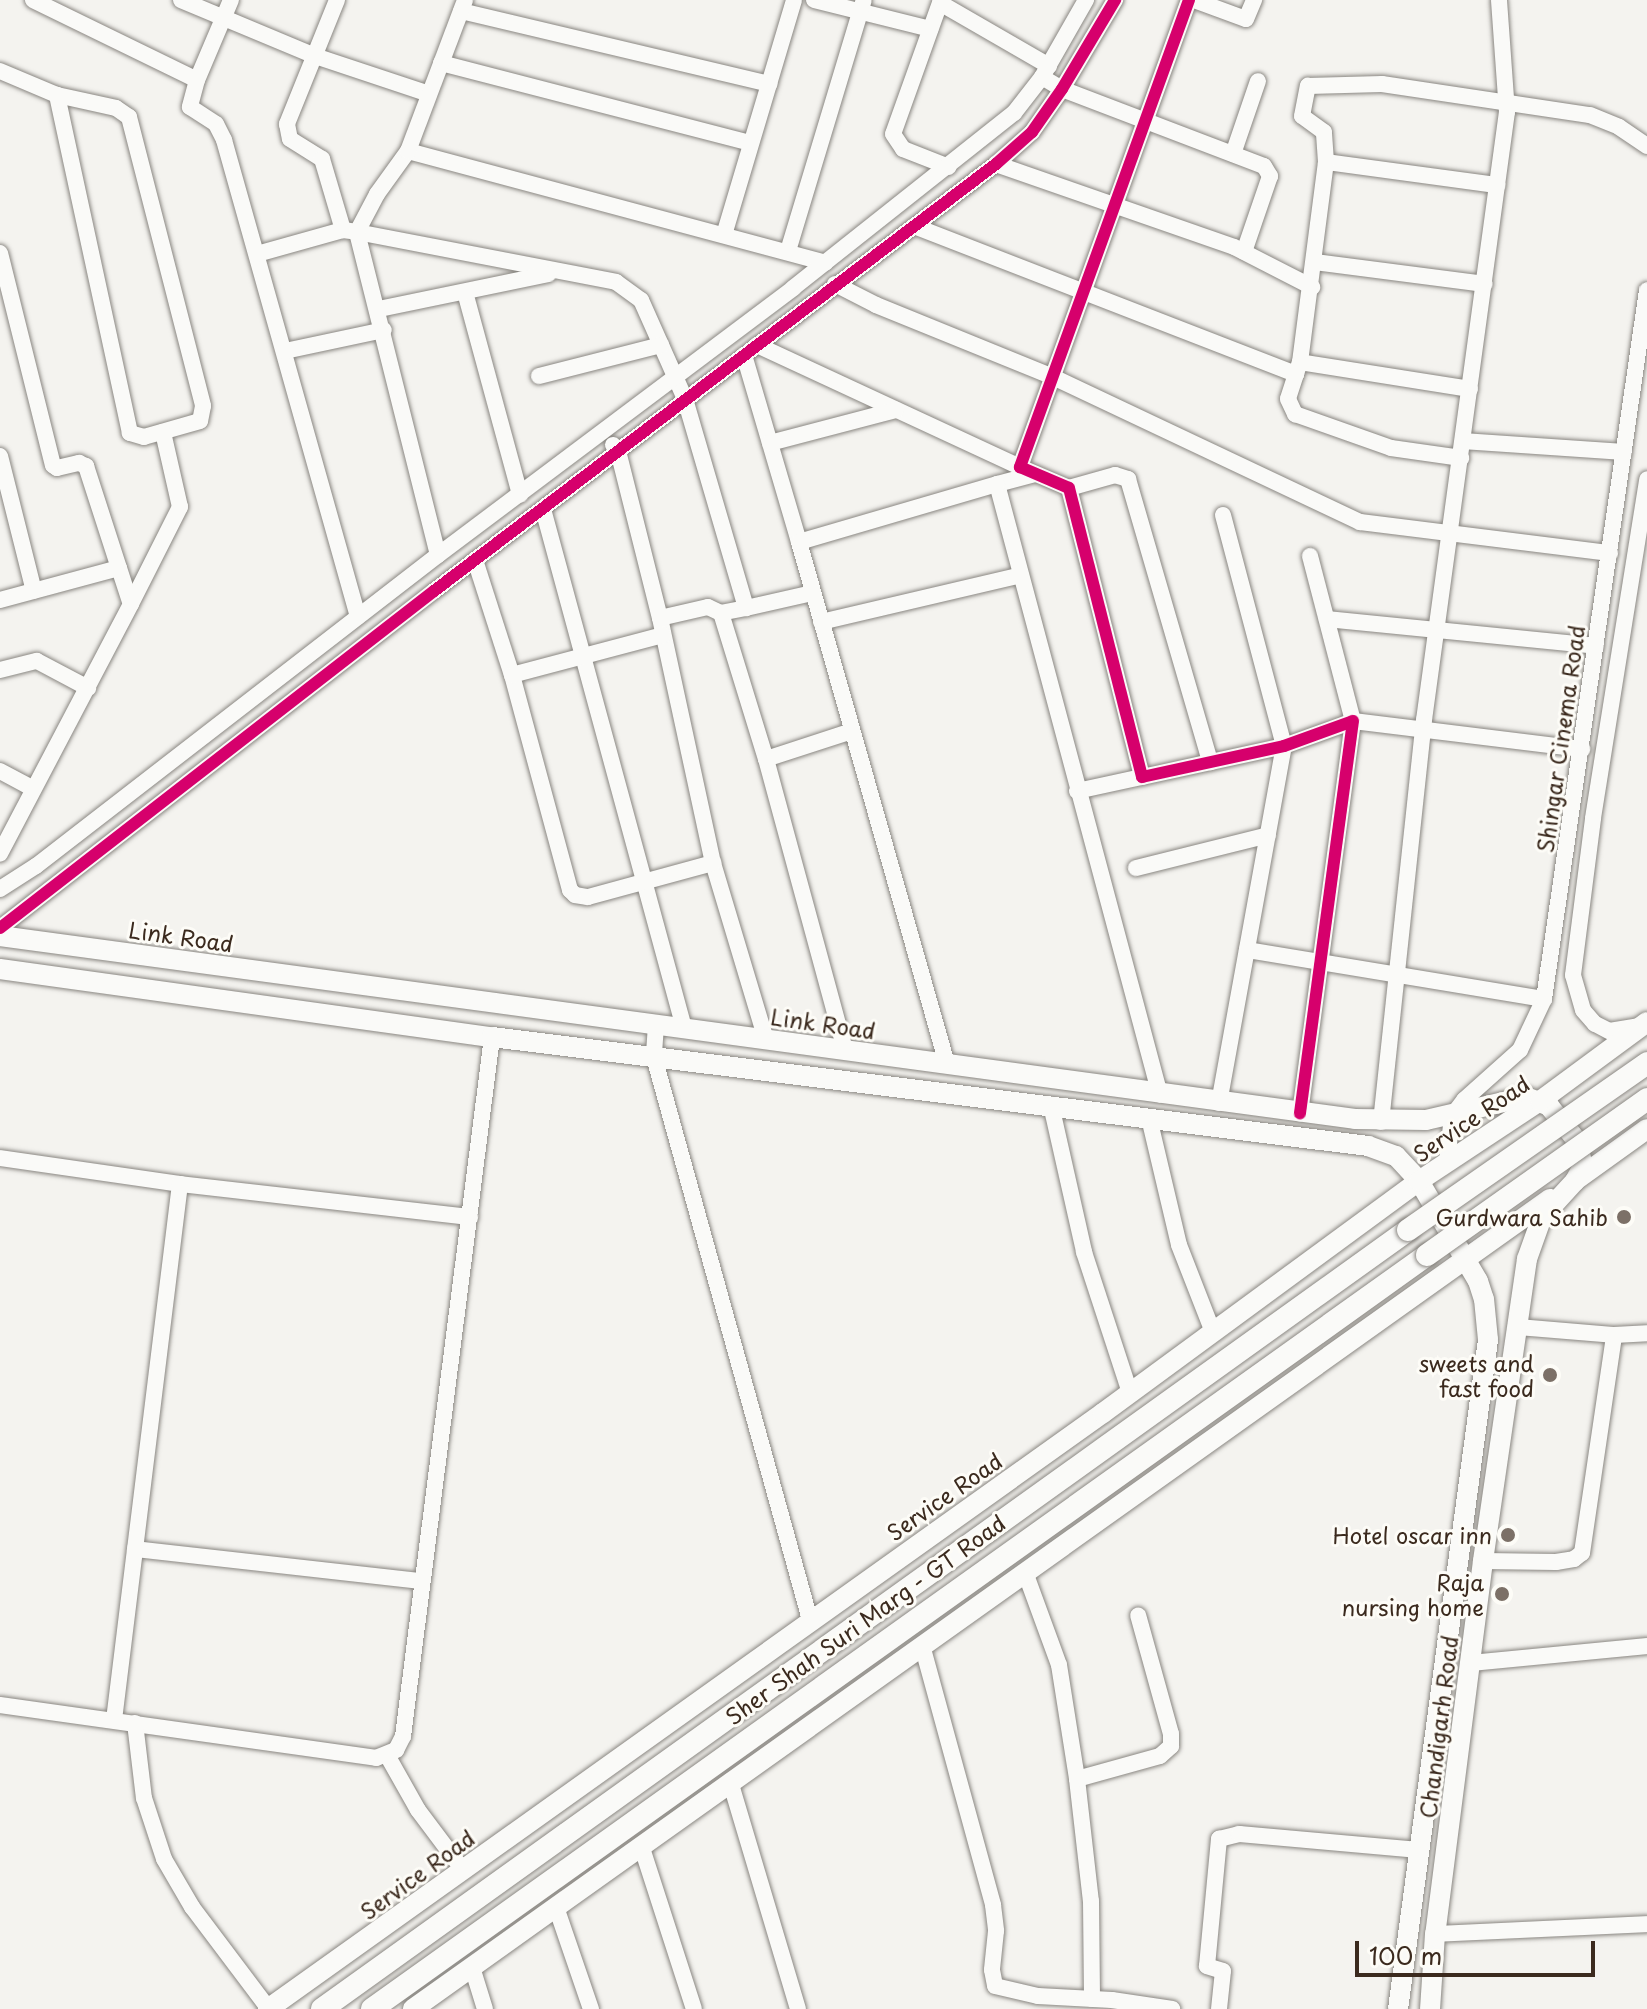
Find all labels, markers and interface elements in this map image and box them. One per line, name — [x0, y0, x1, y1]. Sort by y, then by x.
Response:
street label: Shingar Cinema Road — [1531, 622, 1589, 856]
street label: Link Road — [127, 916, 235, 956]
street label: Link Road — [769, 1003, 877, 1043]
street label: Service Road — [1408, 1070, 1534, 1166]
place label: Gurdwara Sahib — [1433, 1204, 1608, 1230]
marker: Gurdwara Sahib — [1615, 1208, 1633, 1226]
place label: sweets and fast food — [1418, 1349, 1534, 1400]
marker: sweets and fast food — [1541, 1366, 1559, 1384]
street label: Service Road — [881, 1447, 1007, 1545]
street label: Sher Shah Suri Marg - GT Road — [719, 1508, 1011, 1730]
place label: Hotel oscar inn — [1331, 1522, 1492, 1548]
marker: Hotel oscar inn — [1499, 1526, 1517, 1544]
place label: Raja nursing home — [1341, 1568, 1484, 1620]
marker: Raja nursing home — [1491, 1583, 1513, 1605]
street label: Chandigarh Road — [1414, 1634, 1462, 1820]
street label: Service Road — [355, 1824, 479, 1924]
scale bar — [1359, 1925, 1599, 1975]
text: 100 m — [1369, 1937, 1442, 1973]

